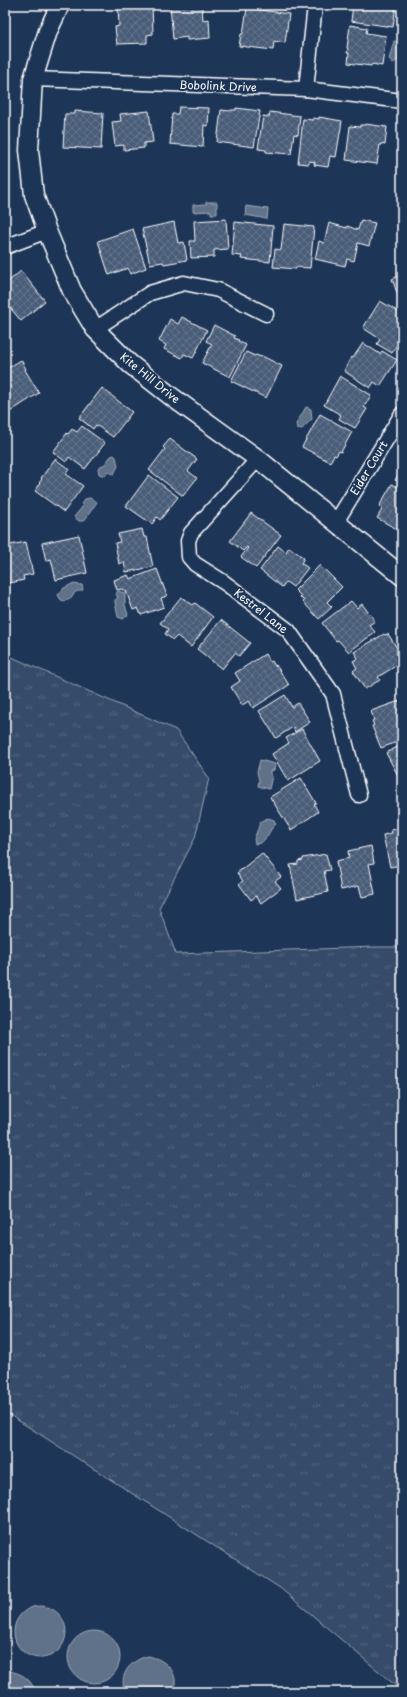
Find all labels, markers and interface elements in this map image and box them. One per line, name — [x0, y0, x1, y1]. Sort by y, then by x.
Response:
street label: Bobolink Drive — [179, 76, 257, 95]
street label: Kite Hill Drive — [117, 348, 184, 407]
street label: Eider Court — [346, 437, 392, 498]
street label: Kestrel Lane — [231, 584, 292, 637]

